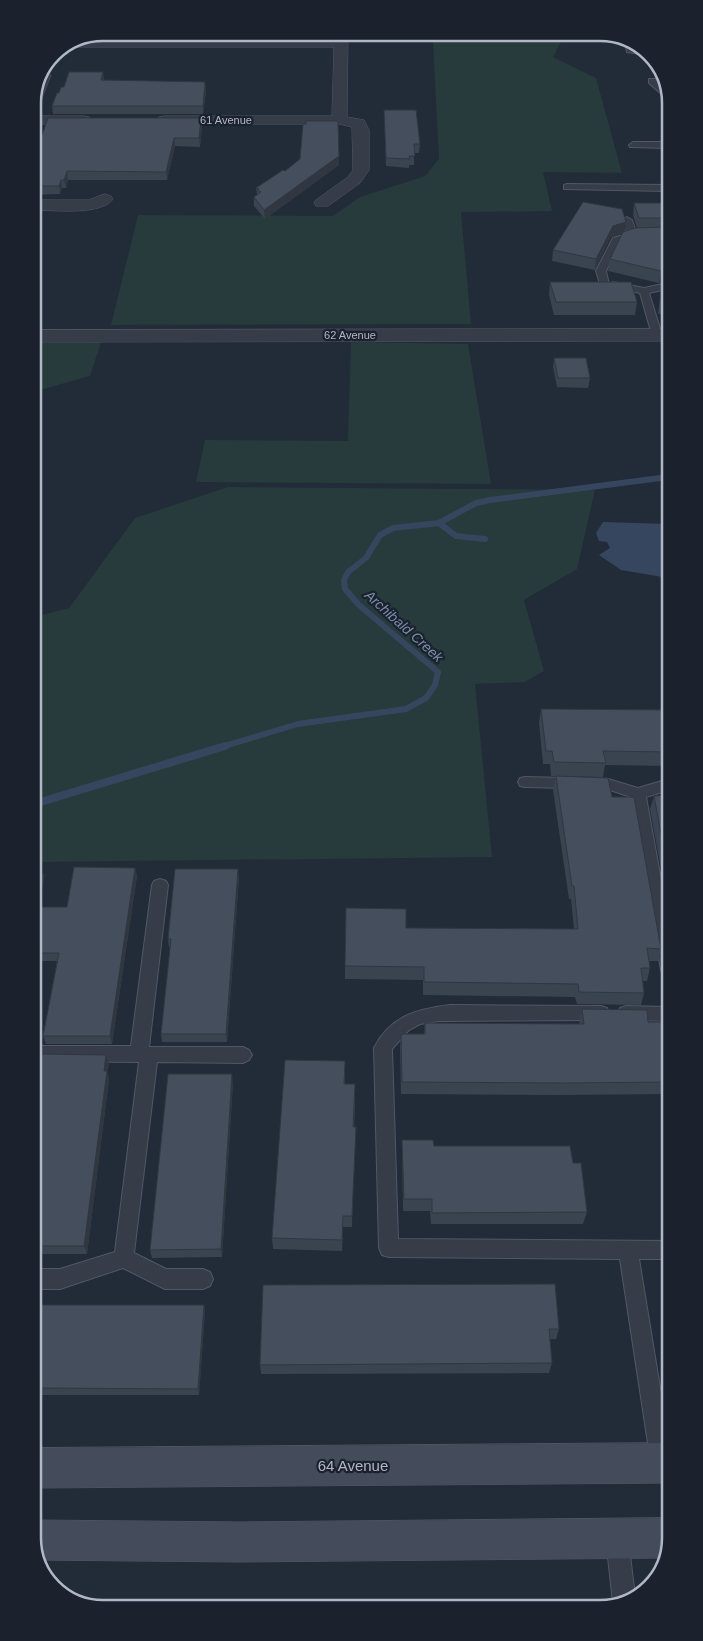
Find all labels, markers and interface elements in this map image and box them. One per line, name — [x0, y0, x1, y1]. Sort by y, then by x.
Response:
street label: 61 Avenue — [200, 114, 252, 126]
street label: 62 Avenue — [324, 329, 376, 341]
water label: Archibald Creek — [361, 586, 447, 666]
street label: 64 Avenue — [318, 1457, 388, 1474]

